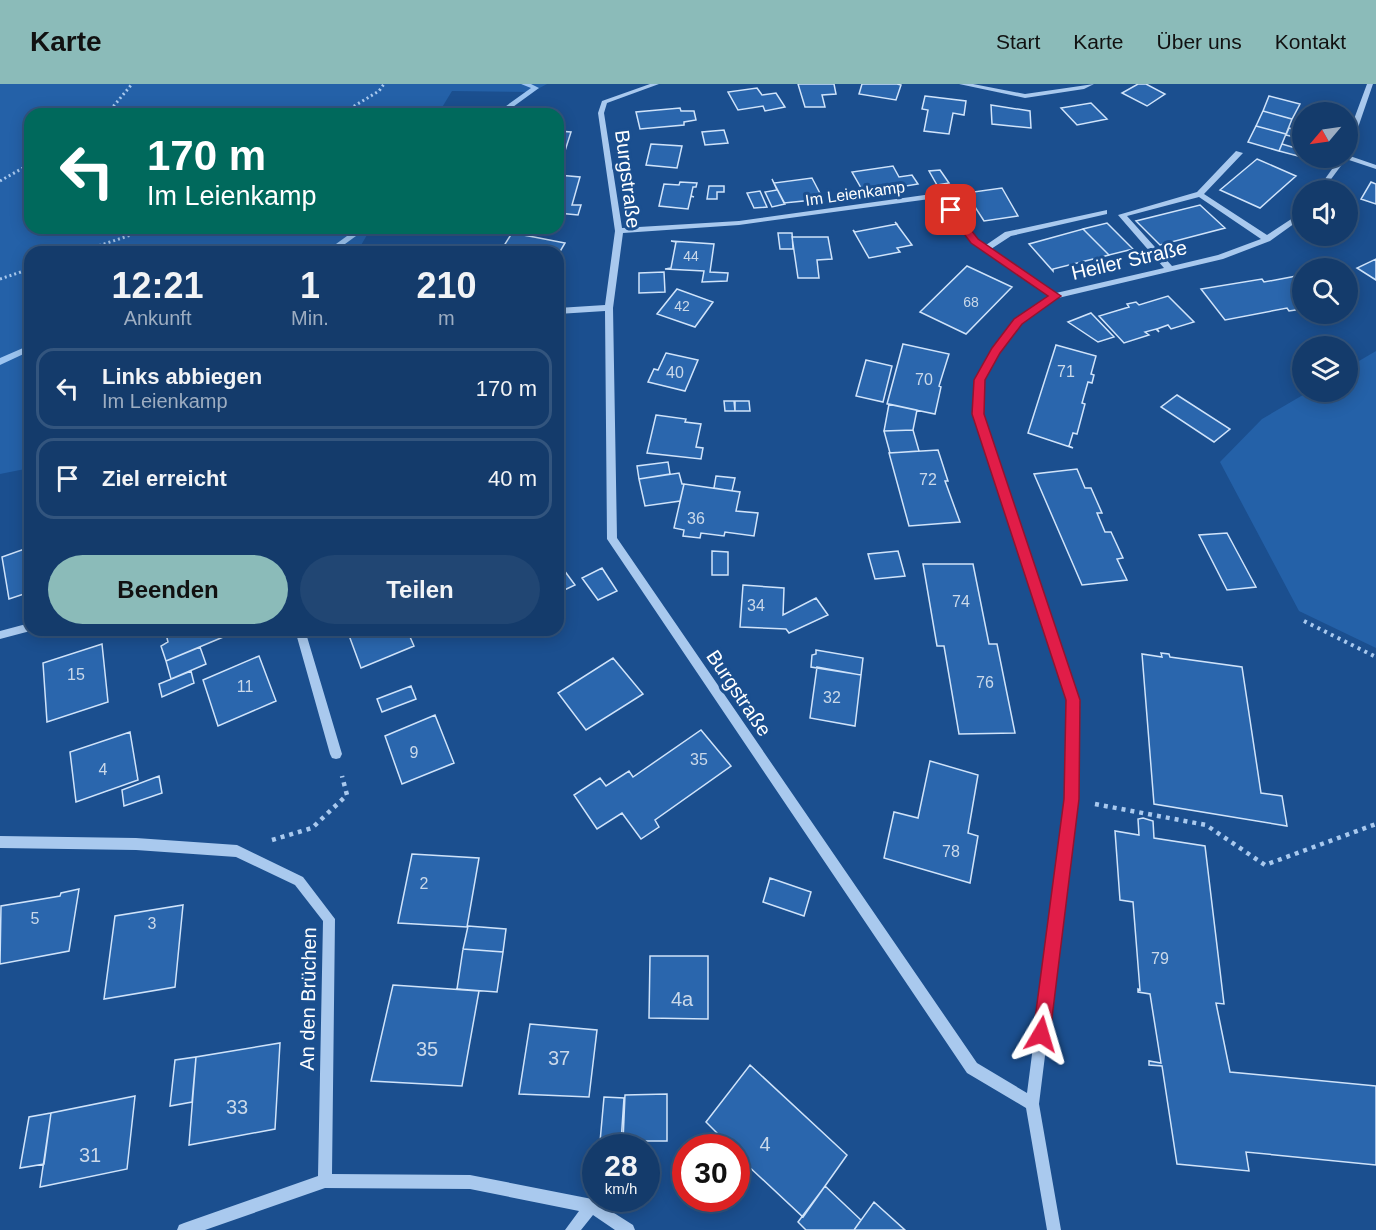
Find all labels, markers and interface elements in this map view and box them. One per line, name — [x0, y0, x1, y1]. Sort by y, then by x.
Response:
text: Karte — [30, 26, 102, 57]
text: Start — [996, 30, 1040, 53]
text: Karte — [1073, 30, 1124, 53]
text: Über uns — [1157, 30, 1242, 53]
text: Kontakt — [1275, 30, 1346, 53]
north arrow — [1292, 102, 1358, 168]
map controls — [1292, 102, 1358, 402]
street label: Burgstraße — [611, 129, 645, 229]
icon: left — [48, 132, 126, 210]
text: 170 m — [147, 132, 266, 179]
street label: Im Leienkamp — [804, 178, 906, 209]
button: sound — [1292, 180, 1358, 246]
text: Im Leienkamp — [147, 181, 317, 211]
pin — [925, 184, 976, 235]
icon: arrive — [934, 193, 967, 226]
street label: Heiler Straße — [1069, 236, 1189, 284]
house number: 44 — [683, 248, 699, 264]
button: search — [1292, 258, 1358, 324]
text: 12:21 — [112, 265, 204, 306]
text: 1 — [300, 265, 320, 306]
text: 210 — [416, 265, 476, 306]
house number: 68 — [963, 294, 979, 310]
house number: 42 — [674, 298, 690, 314]
text: Ankunft — [124, 307, 191, 329]
text: Min. — [291, 307, 329, 329]
text: m — [438, 307, 455, 329]
button: layers — [1292, 336, 1358, 402]
house number: 71 — [1057, 363, 1075, 380]
text: Links abbiegen — [102, 364, 262, 389]
house number: 40 — [666, 364, 684, 381]
house number: 70 — [915, 371, 933, 388]
icon: left — [51, 372, 84, 405]
text: 170 m — [476, 376, 537, 401]
text: Im Leienkamp — [102, 390, 228, 412]
icon: arrive — [51, 462, 84, 495]
text: Ziel erreicht — [102, 466, 227, 491]
text: 40 m — [488, 466, 537, 491]
house number: 72 — [919, 471, 937, 488]
house number: 36 — [687, 510, 705, 527]
button: Beenden — [48, 555, 288, 624]
button: Teilen — [300, 555, 540, 624]
house number: 74 — [952, 593, 970, 610]
house number: 34 — [747, 597, 765, 614]
street label: Burgstraße — [702, 646, 776, 740]
house number: 15 — [67, 666, 85, 683]
house number: 76 — [976, 674, 994, 691]
house number: 11 — [237, 678, 253, 695]
house number: 32 — [823, 689, 841, 706]
house number: 9 — [410, 744, 419, 761]
house number: 35 — [690, 751, 708, 768]
house number: 4 — [99, 761, 108, 778]
house number: 78 — [942, 843, 960, 860]
house number: 2 — [420, 875, 429, 892]
house number: 5 — [31, 910, 40, 927]
house number: 3 — [148, 915, 157, 932]
street label: An den Brüchen — [296, 927, 320, 1071]
house number: 79 — [1151, 950, 1169, 967]
house number: 4a — [671, 988, 694, 1010]
position arrow — [1009, 1002, 1073, 1066]
house number: 35 — [416, 1038, 438, 1060]
house number: 37 — [548, 1047, 570, 1069]
house number: 33 — [226, 1096, 248, 1118]
house number: 4 — [759, 1133, 771, 1155]
speed limit sign: 30 — [672, 1134, 750, 1212]
house number: 31 — [79, 1144, 101, 1166]
text: 28 — [604, 1149, 638, 1182]
text: km/h — [605, 1180, 637, 1197]

